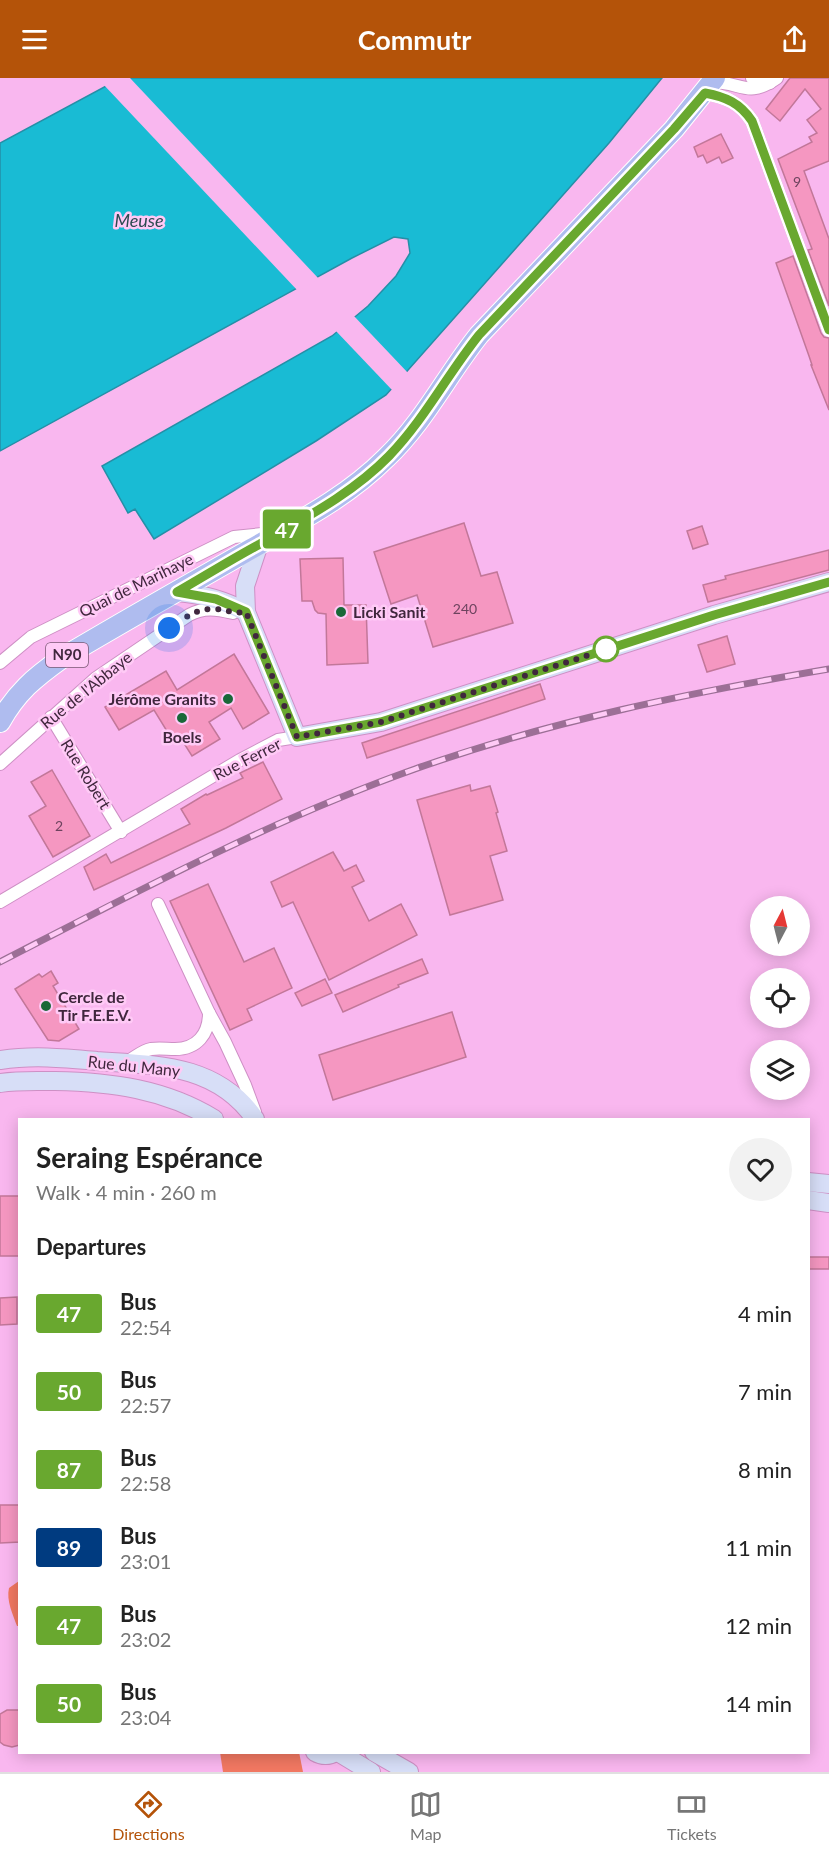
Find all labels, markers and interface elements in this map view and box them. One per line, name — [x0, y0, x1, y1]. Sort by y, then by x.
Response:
icon: menu — [18, 23, 51, 56]
text: Commutr — [358, 23, 471, 56]
icon: share — [778, 23, 811, 56]
house number: 9 — [793, 173, 801, 190]
water label: Meuse — [114, 209, 164, 231]
line badge: 47 — [260, 510, 314, 548]
text: 47 — [275, 517, 299, 542]
street label: Quai de Marihaye — [76, 549, 196, 620]
house number: 240 — [453, 600, 477, 617]
place label: Licki Sanit — [353, 602, 425, 621]
marker: Licki Sanit — [334, 605, 348, 619]
your location — [154, 613, 184, 643]
unlabelled marker — [593, 636, 619, 662]
road number: N90 — [46, 643, 88, 667]
street label: Rue de l'Abbaye — [36, 647, 135, 732]
place label: Jérôme Granits — [109, 689, 216, 708]
marker: Jérôme Granits — [221, 692, 235, 706]
marker: Boels — [175, 711, 189, 725]
place label: Boels — [162, 727, 202, 746]
street label: Rue Ferrer — [210, 733, 284, 784]
street label: Rue Robert — [58, 735, 115, 812]
house number: 2 — [55, 817, 63, 834]
north arrow — [750, 896, 810, 956]
map controls — [750, 896, 810, 1100]
button: locate — [750, 968, 810, 1028]
place label: Cercle de Tir F.E.E.V. — [58, 987, 131, 1024]
marker: Cercle de Tir F.E.E.V. — [39, 999, 53, 1013]
button: layers — [750, 1040, 810, 1100]
street label: Rue du Many — [87, 1051, 182, 1080]
button: heart — [729, 1138, 792, 1201]
text: Seraing Espérance — [36, 1140, 263, 1174]
text: Walk · 4 min · 260 m — [36, 1180, 217, 1204]
text: Departures — [36, 1233, 146, 1260]
text: Bus — [120, 1288, 156, 1315]
text: 4 min — [738, 1300, 792, 1327]
text: 47 — [57, 1301, 81, 1326]
text: 22:54 — [120, 1315, 171, 1339]
text: Bus — [120, 1366, 156, 1393]
text: 7 min — [738, 1378, 792, 1405]
text: 50 — [57, 1379, 81, 1404]
text: 22:57 — [120, 1393, 171, 1417]
text: Bus — [120, 1444, 156, 1471]
text: 8 min — [738, 1456, 792, 1483]
text: 87 — [57, 1457, 81, 1482]
text: 22:58 — [120, 1471, 171, 1495]
text: Bus — [120, 1522, 156, 1549]
text: 11 min — [725, 1534, 792, 1561]
text: 89 — [57, 1535, 81, 1560]
text: 23:01 — [120, 1549, 171, 1573]
text: Bus — [120, 1600, 156, 1627]
text: 12 min — [725, 1612, 792, 1639]
text: 47 — [57, 1613, 81, 1638]
text: 23:02 — [120, 1627, 171, 1651]
text: Bus — [120, 1678, 156, 1705]
text: 14 min — [725, 1690, 792, 1717]
text: 50 — [57, 1691, 81, 1716]
text: 23:04 — [120, 1705, 171, 1729]
tab: Directions — [112, 1788, 185, 1843]
tab: Map — [409, 1788, 442, 1843]
tab: Tickets — [667, 1788, 717, 1843]

